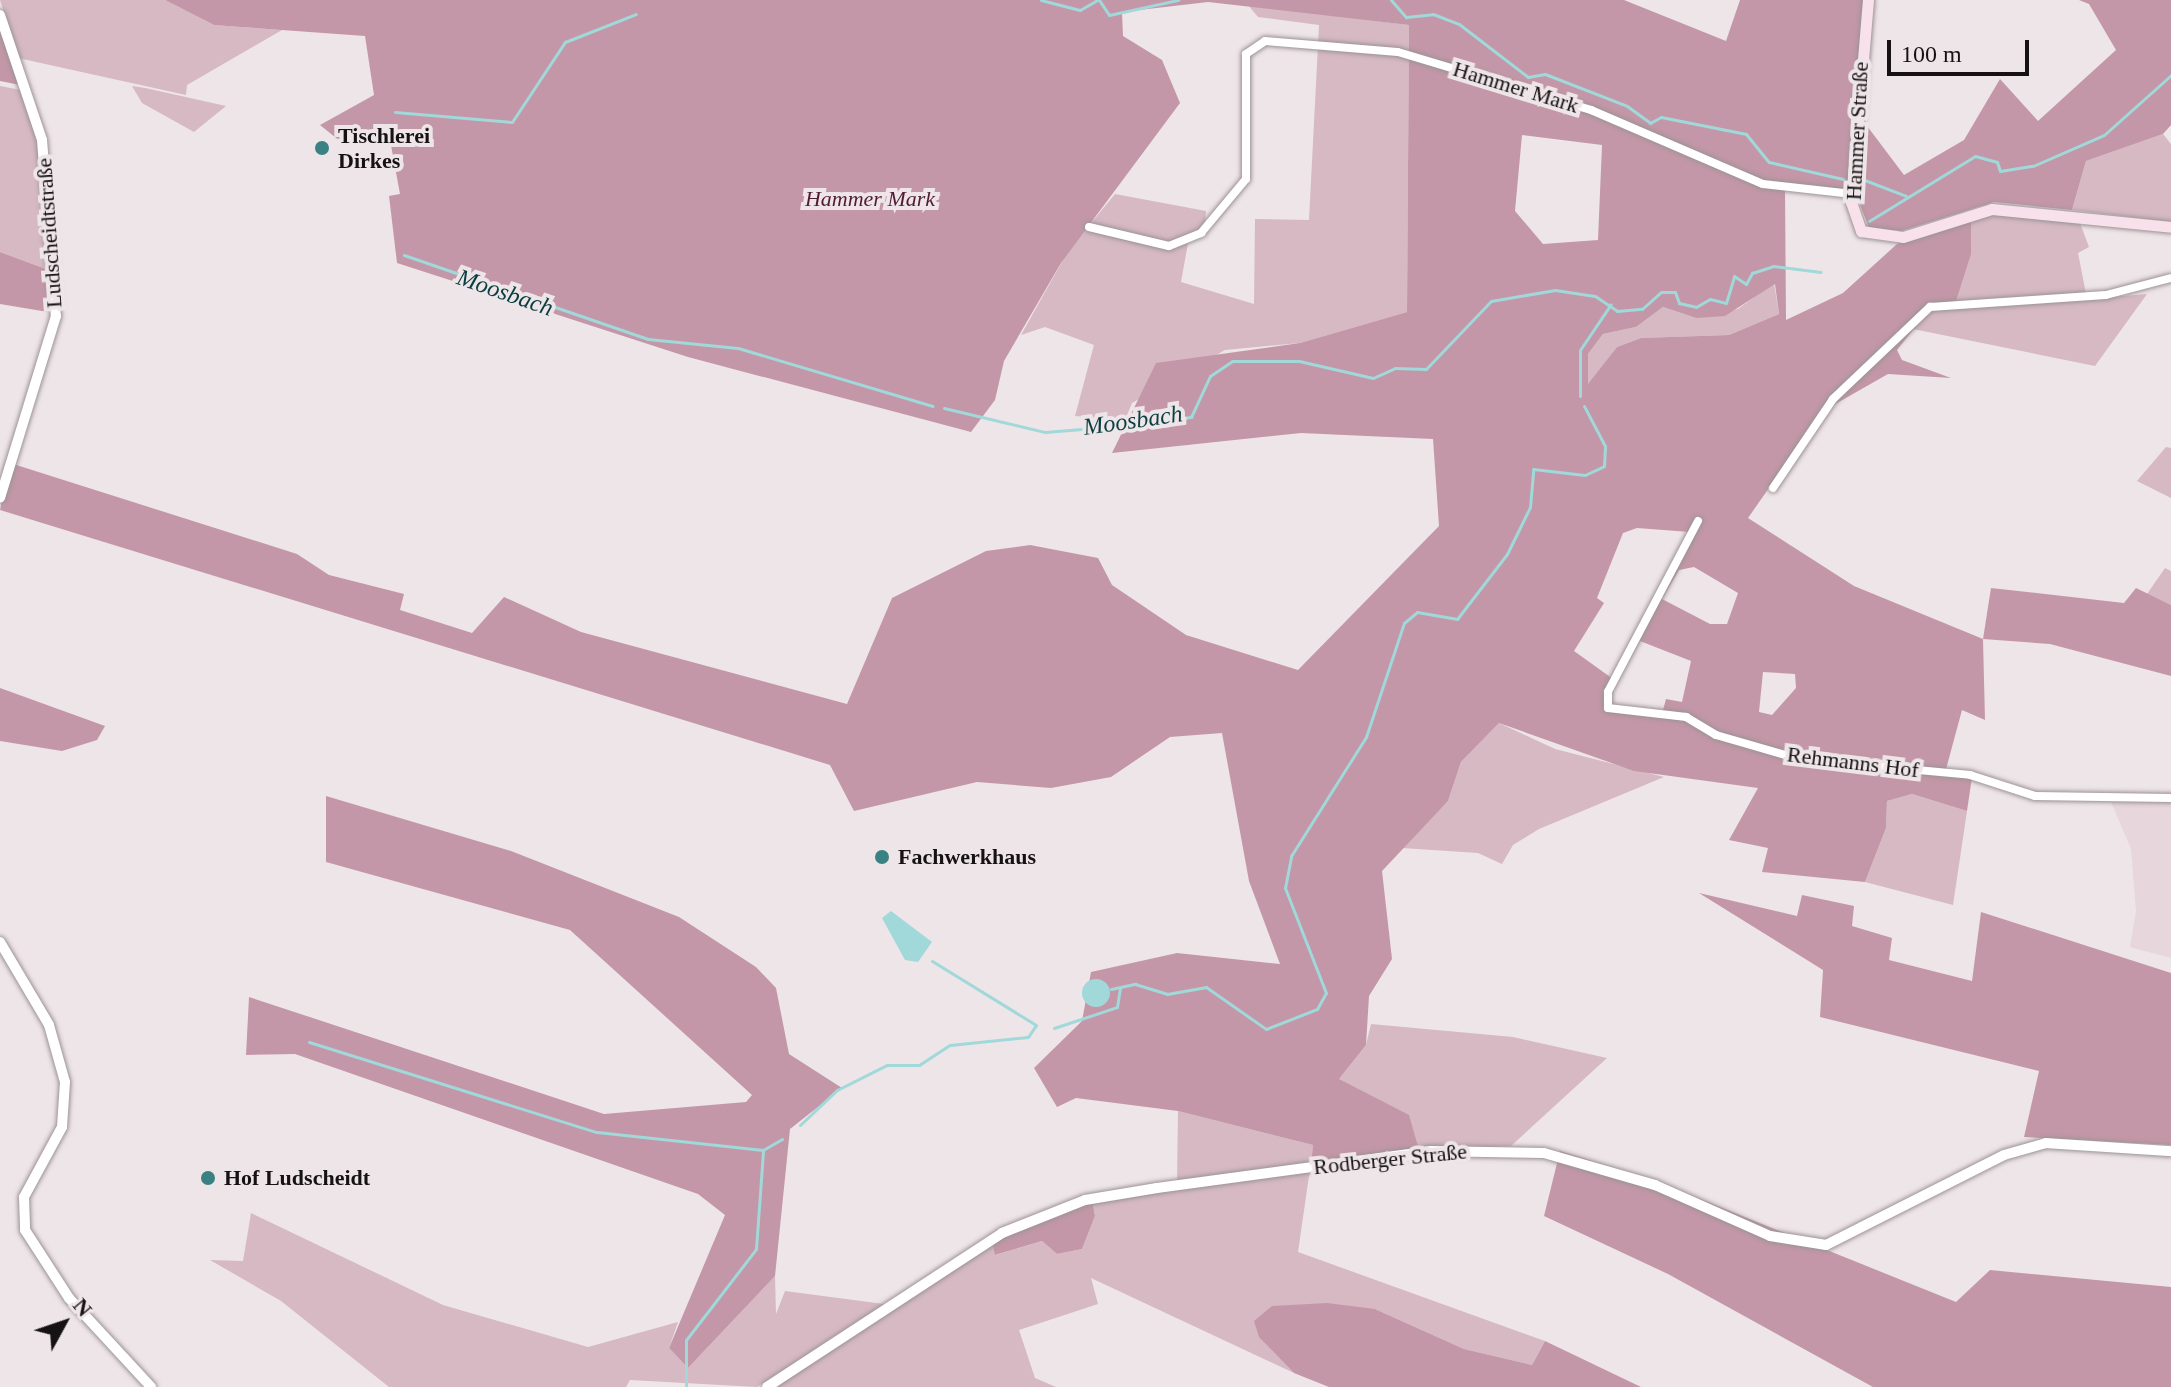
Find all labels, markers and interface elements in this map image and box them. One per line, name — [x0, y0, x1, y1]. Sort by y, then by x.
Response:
scale bar — [1891, 24, 2033, 74]
text: 100 m — [1901, 41, 1962, 67]
street label: Hammer Mark — [1450, 55, 1582, 119]
street label: Hammer Straße — [1840, 61, 1874, 201]
place label: Tischlerei Dirkes — [338, 122, 430, 174]
marker: Tischlerei Dirkes — [313, 139, 331, 157]
street label: Ludscheidtstraße — [31, 157, 67, 309]
park label: Hammer Mark — [805, 186, 935, 212]
water label: Moosbach — [453, 263, 557, 323]
water label: Moosbach — [1081, 400, 1185, 442]
street label: Rehmanns Hof — [1786, 741, 1920, 783]
place label: Fachwerkhaus — [898, 844, 1036, 870]
marker: Fachwerkhaus — [873, 848, 891, 866]
street label: Rodberger Straße — [1312, 1138, 1468, 1180]
place label: Hof Ludscheidt — [224, 1165, 370, 1191]
marker: Hof Ludscheidt — [199, 1169, 217, 1187]
north arrow — [24, 1283, 104, 1363]
text: N — [68, 1293, 97, 1321]

